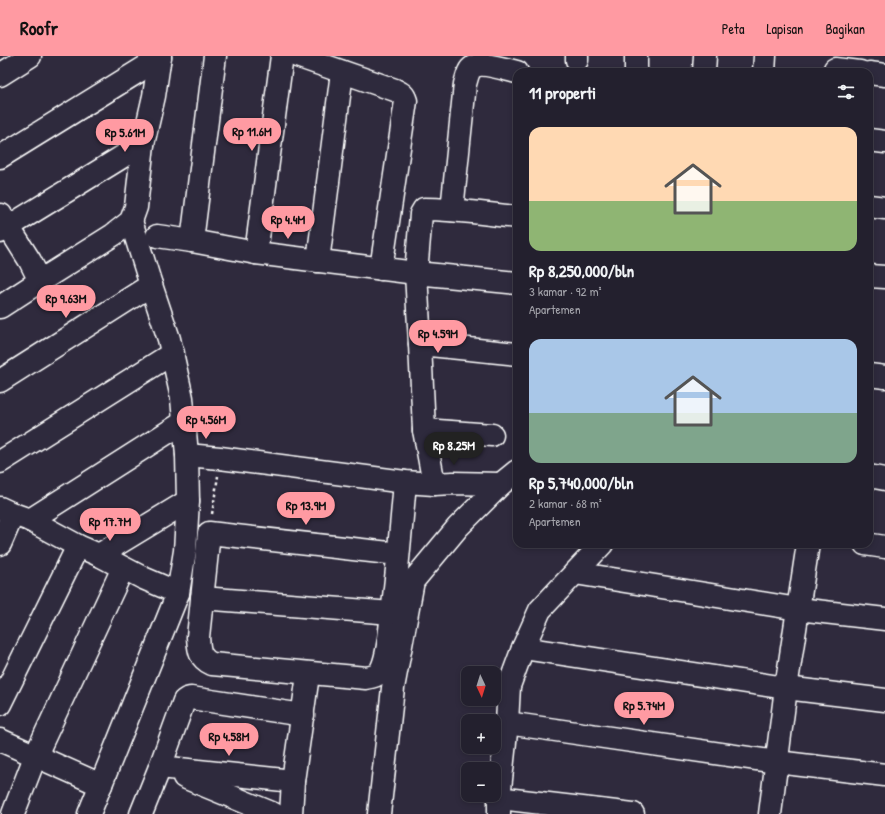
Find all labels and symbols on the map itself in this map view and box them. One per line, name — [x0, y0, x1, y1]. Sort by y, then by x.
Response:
pin: Rp 11.6M — [211, 118, 293, 152]
pin: Rp 5.61M — [84, 119, 166, 153]
pin: Rp 4.4M — [251, 206, 325, 240]
pin: Rp 9.63M — [25, 285, 107, 319]
pin: Rp 4.59M — [397, 320, 479, 354]
pin: Rp 4.56M — [165, 406, 247, 440]
pin: Rp 8.25M — [413, 432, 495, 466]
pin: Rp 13.9M — [265, 492, 347, 526]
pin: Rp 17.7M — [69, 508, 151, 542]
north arrow — [461, 666, 501, 706]
pin: Rp 5.74M — [603, 692, 685, 726]
pin: Rp 4.58M — [188, 723, 270, 757]

